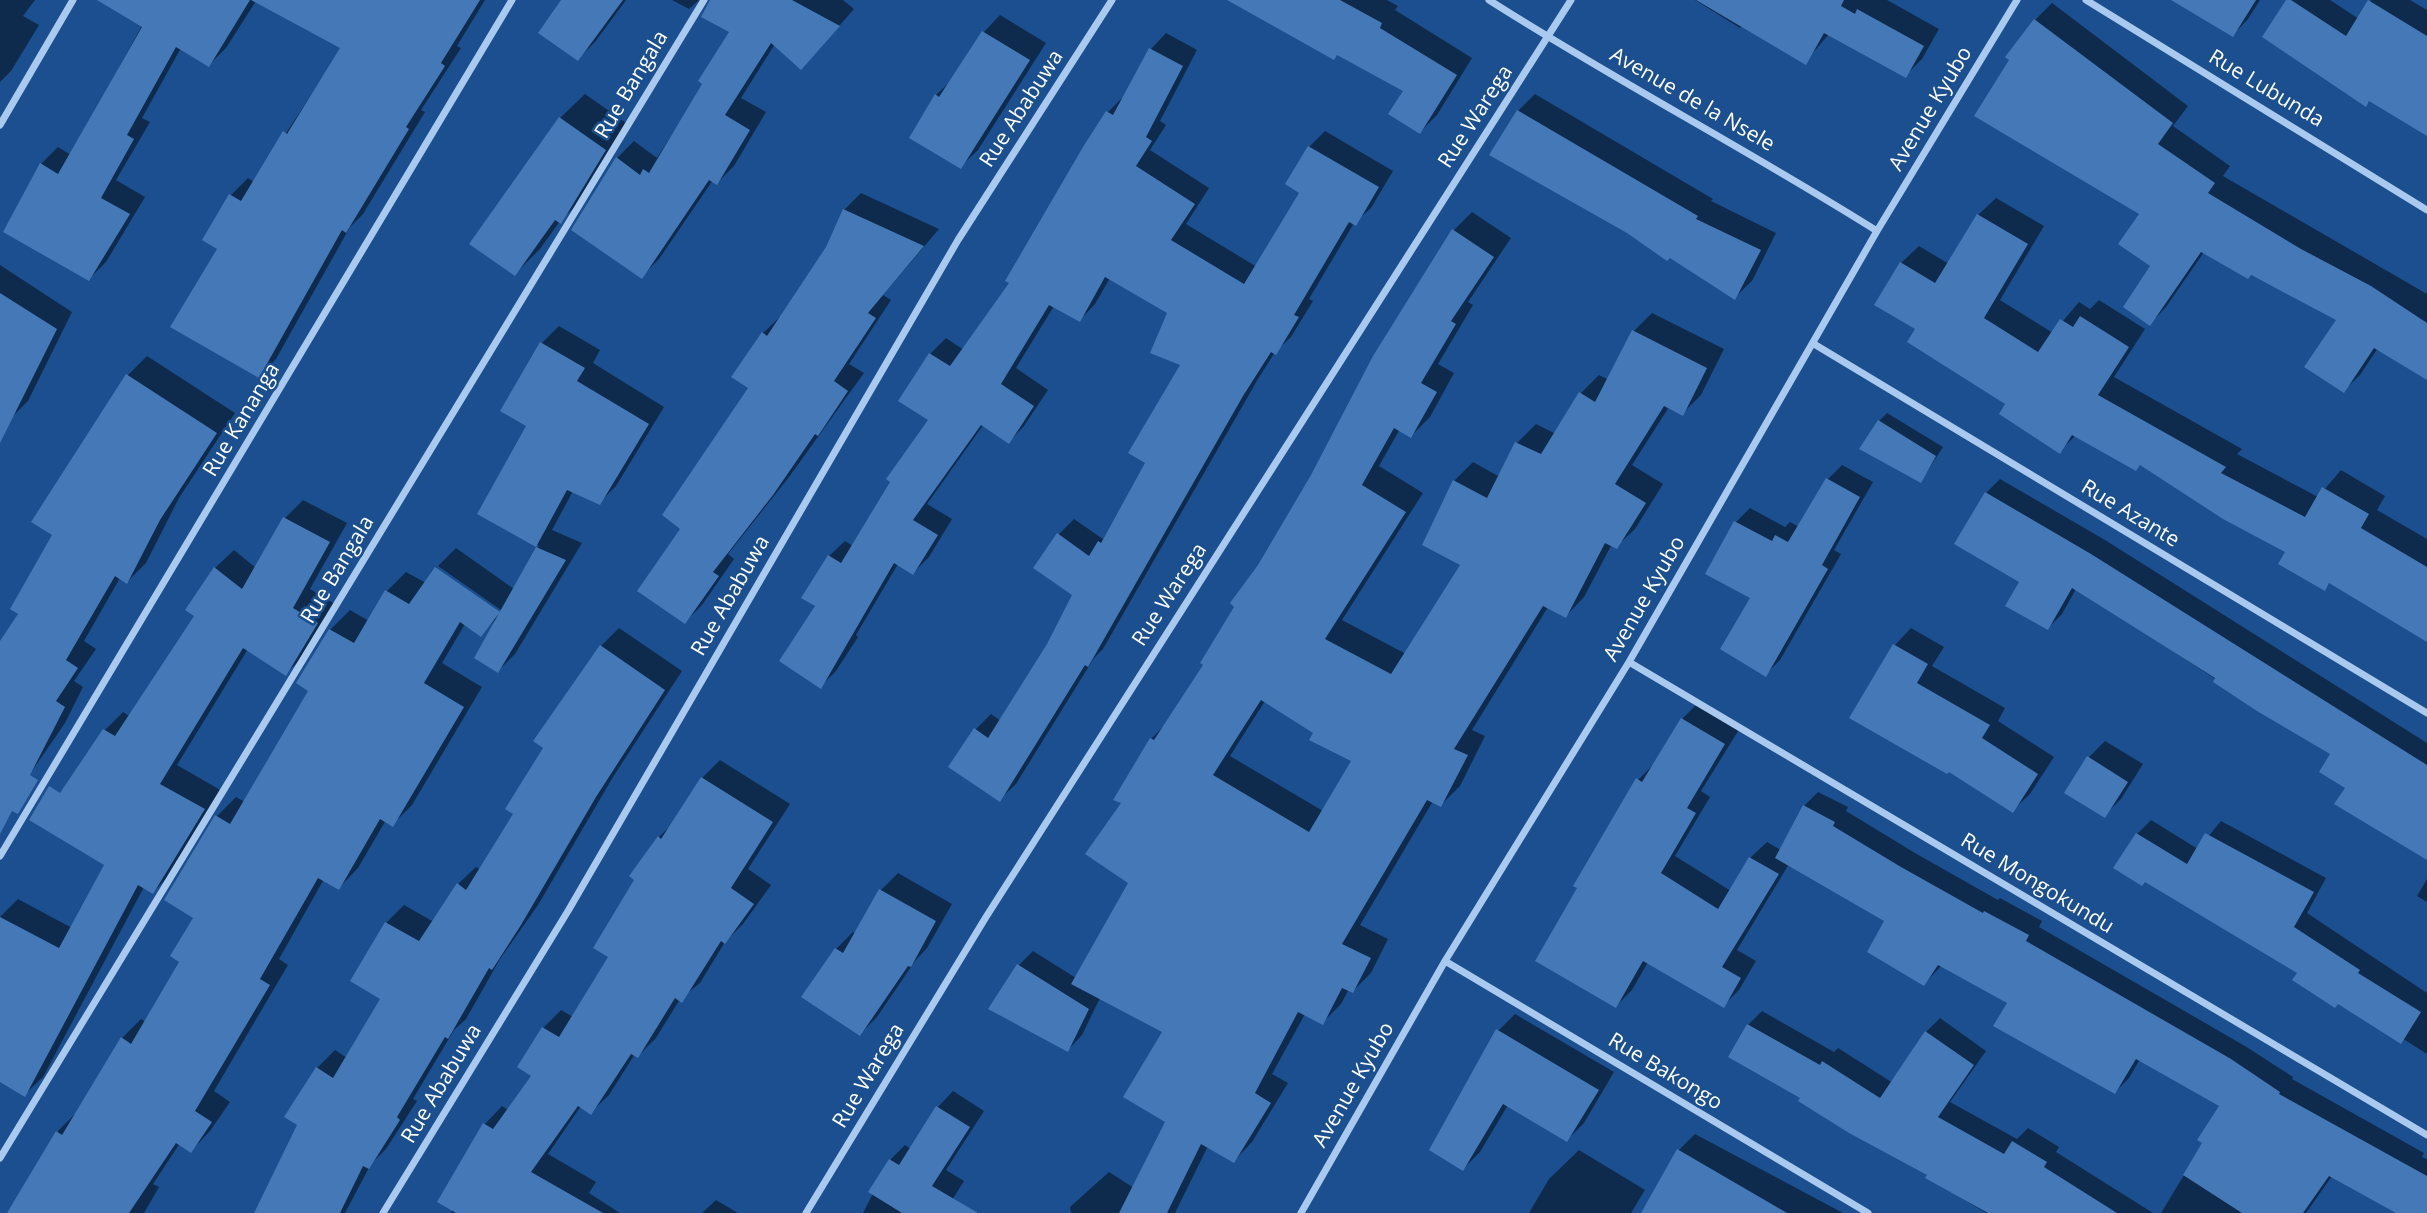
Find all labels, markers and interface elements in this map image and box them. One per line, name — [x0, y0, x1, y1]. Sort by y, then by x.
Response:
street label: Rue Bangala — [590, 27, 674, 143]
street label: Avenue Kyubo — [1884, 42, 1978, 176]
street label: Avenue de la Nsele — [1605, 43, 1779, 157]
street label: Rue Lubunda — [2204, 45, 2328, 133]
street label: Rue Ababuwa — [975, 46, 1069, 172]
street label: Rue Warega — [1433, 61, 1519, 173]
street label: Rue Kananga — [198, 359, 286, 481]
street label: Rue Azante — [2076, 475, 2184, 553]
street label: Rue Bangala — [296, 512, 380, 628]
street label: Rue Ababuwa — [686, 531, 776, 661]
street label: Avenue Kyubo — [1599, 532, 1691, 666]
street label: Rue Warega — [1127, 539, 1213, 651]
street label: Rue Mongokundu — [1956, 828, 2118, 940]
street label: Avenue Kyubo — [1308, 1018, 1400, 1152]
street label: Rue Warega — [828, 1019, 910, 1133]
street label: Rue Ababuwa — [397, 1020, 487, 1148]
street label: Rue Bakongo — [1603, 1028, 1727, 1116]

